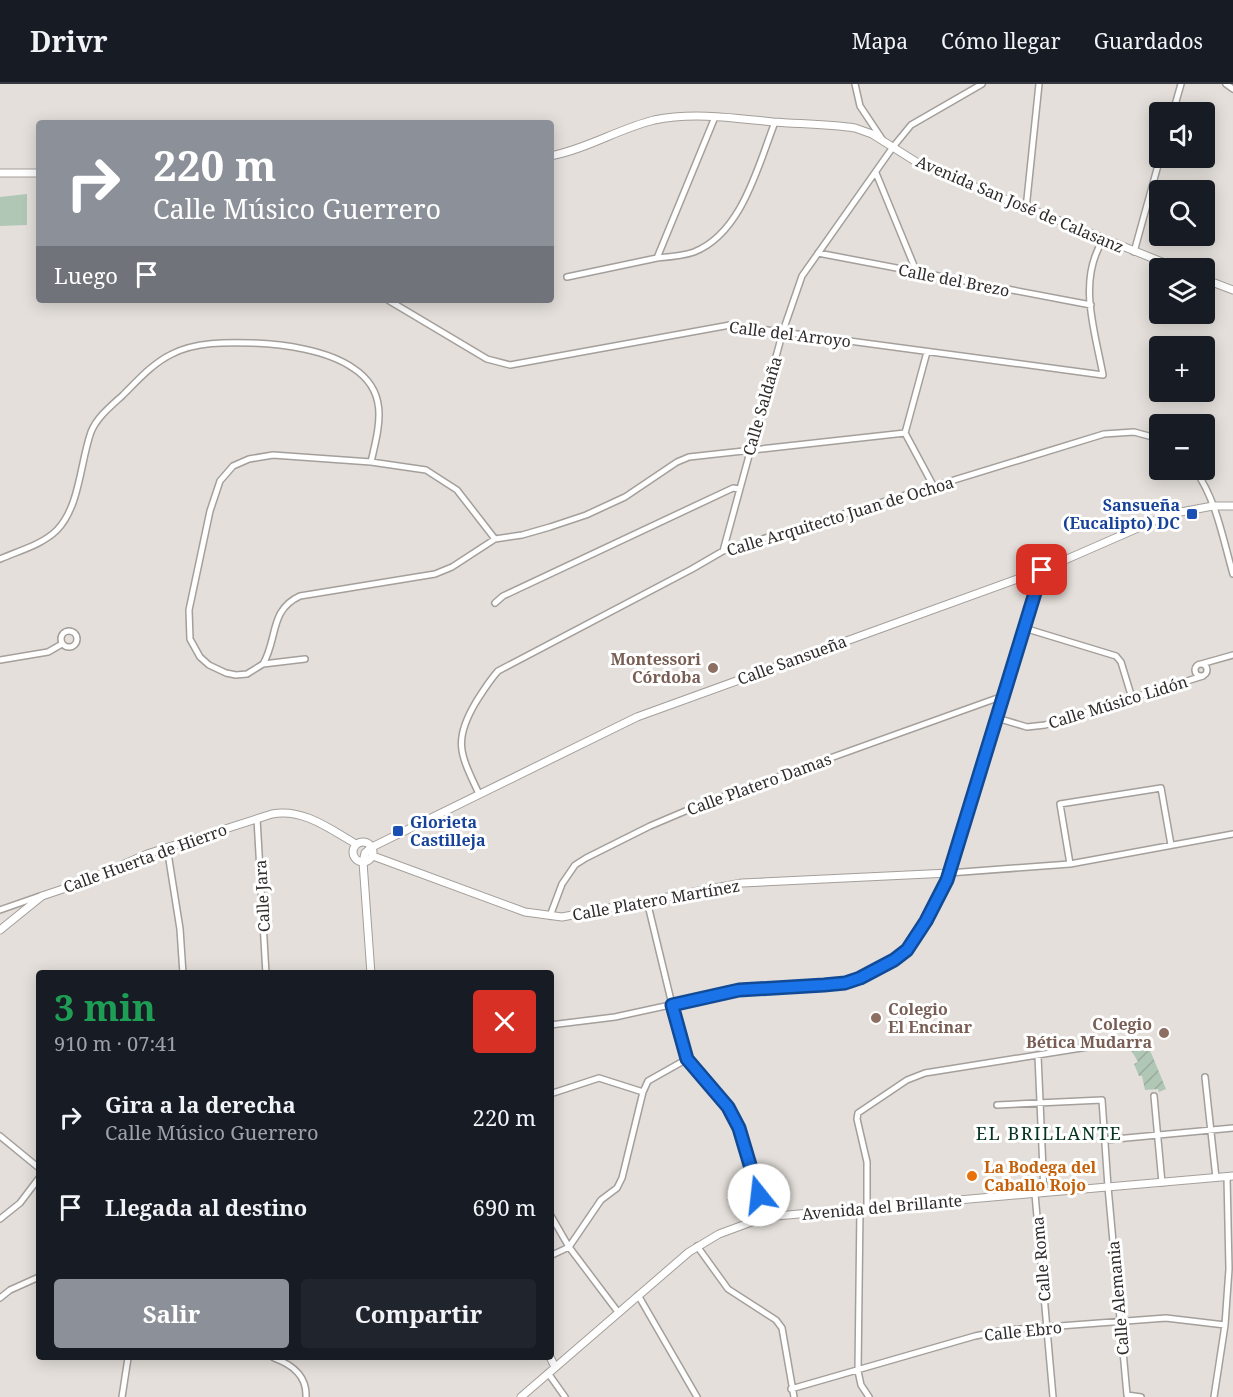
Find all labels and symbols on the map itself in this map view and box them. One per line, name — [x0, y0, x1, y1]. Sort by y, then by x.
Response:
street label: Avenida San José de Calasanz — [913, 150, 1127, 258]
street label: Calle del Brezo — [896, 258, 1012, 302]
street label: Calle del Arroyo — [728, 316, 852, 352]
street label: Calle Saldaña — [737, 354, 787, 458]
street label: Calle Arquitecto Juan de Ochoa — [724, 471, 956, 561]
place label: Sansueña (Eucalipto) DC — [1063, 494, 1180, 534]
marker: Sansueña (Eucalipto) DC — [1185, 507, 1199, 521]
pin — [1016, 544, 1067, 595]
street label: Calle Sansueña — [734, 630, 850, 690]
place label: Montessori Córdoba — [610, 648, 701, 688]
marker: Montessori Córdoba — [706, 661, 720, 675]
street label: Calle Músico Lidón — [1046, 670, 1190, 734]
street label: Calle Platero Damas — [684, 748, 834, 820]
place label: Glorieta Castilleja — [410, 811, 486, 851]
street label: Calle Huerta de Hierro — [60, 818, 230, 898]
marker: Glorieta Castilleja — [391, 824, 405, 838]
street label: Calle Jara — [249, 859, 275, 933]
street label: Calle Platero Martínez — [571, 874, 741, 926]
place label: Colegio El Encinar — [888, 998, 973, 1038]
marker: Colegio El Encinar — [869, 1011, 883, 1025]
place label: Colegio Bética Mudarra — [1026, 1013, 1152, 1053]
marker: Colegio Bética Mudarra — [1157, 1026, 1171, 1040]
district label: EL BRILLANTE — [976, 1121, 1122, 1145]
place label: La Bodega del Caballo Rojo — [984, 1156, 1097, 1196]
position arrow — [727, 1163, 791, 1227]
marker: La Bodega del Caballo Rojo — [965, 1169, 979, 1183]
street label: Avenida del Brillante — [801, 1189, 963, 1225]
street label: Calle Roma — [1026, 1216, 1056, 1302]
street label: Calle Alemania — [1102, 1240, 1134, 1356]
street label: Calle Ebro — [983, 1316, 1063, 1346]

